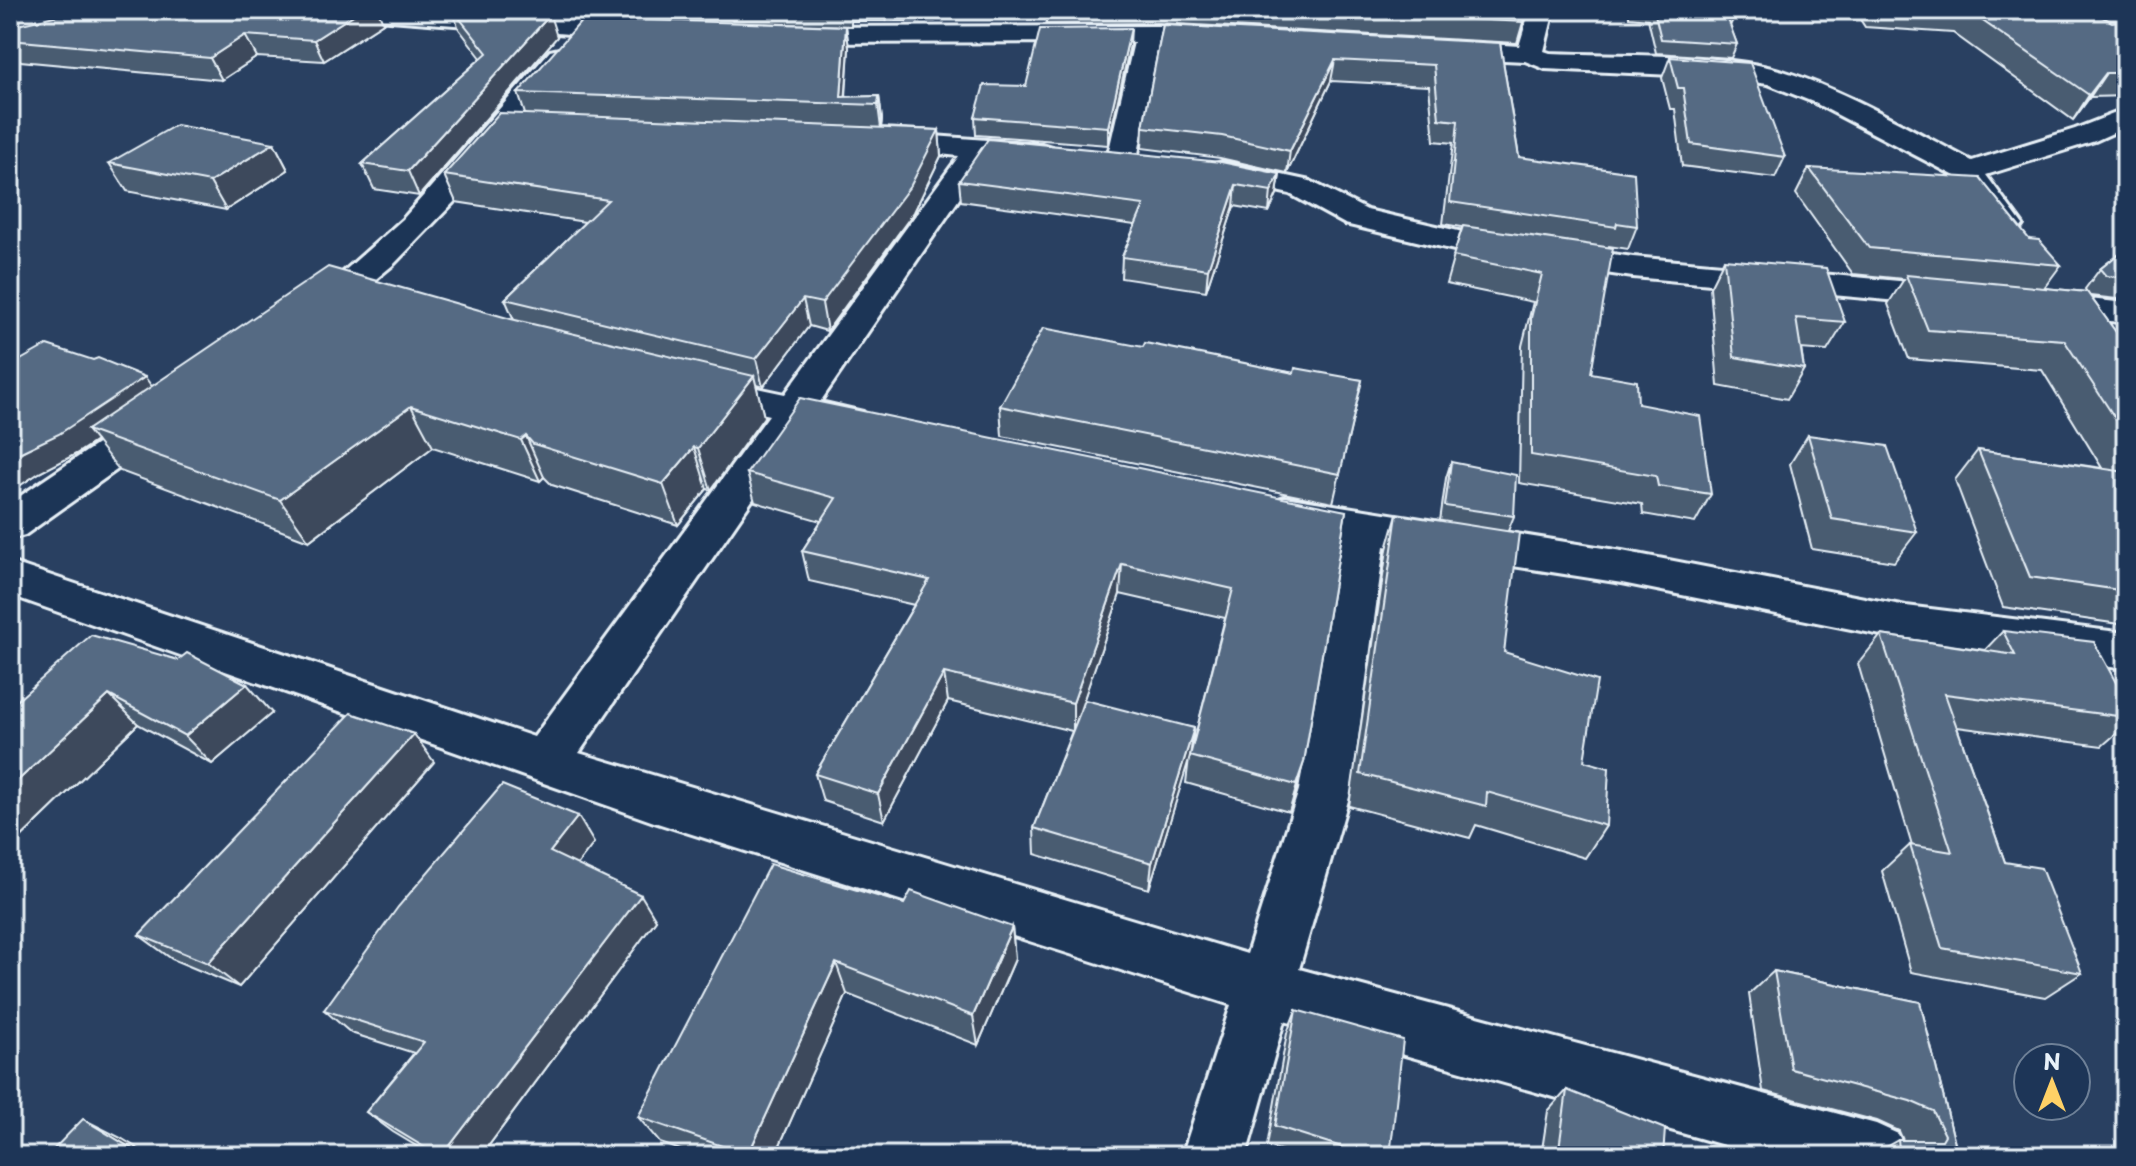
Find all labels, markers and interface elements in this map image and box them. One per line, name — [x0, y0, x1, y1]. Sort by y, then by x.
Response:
north arrow — [2012, 1042, 2092, 1122]
text: N — [2043, 1044, 2061, 1077]

